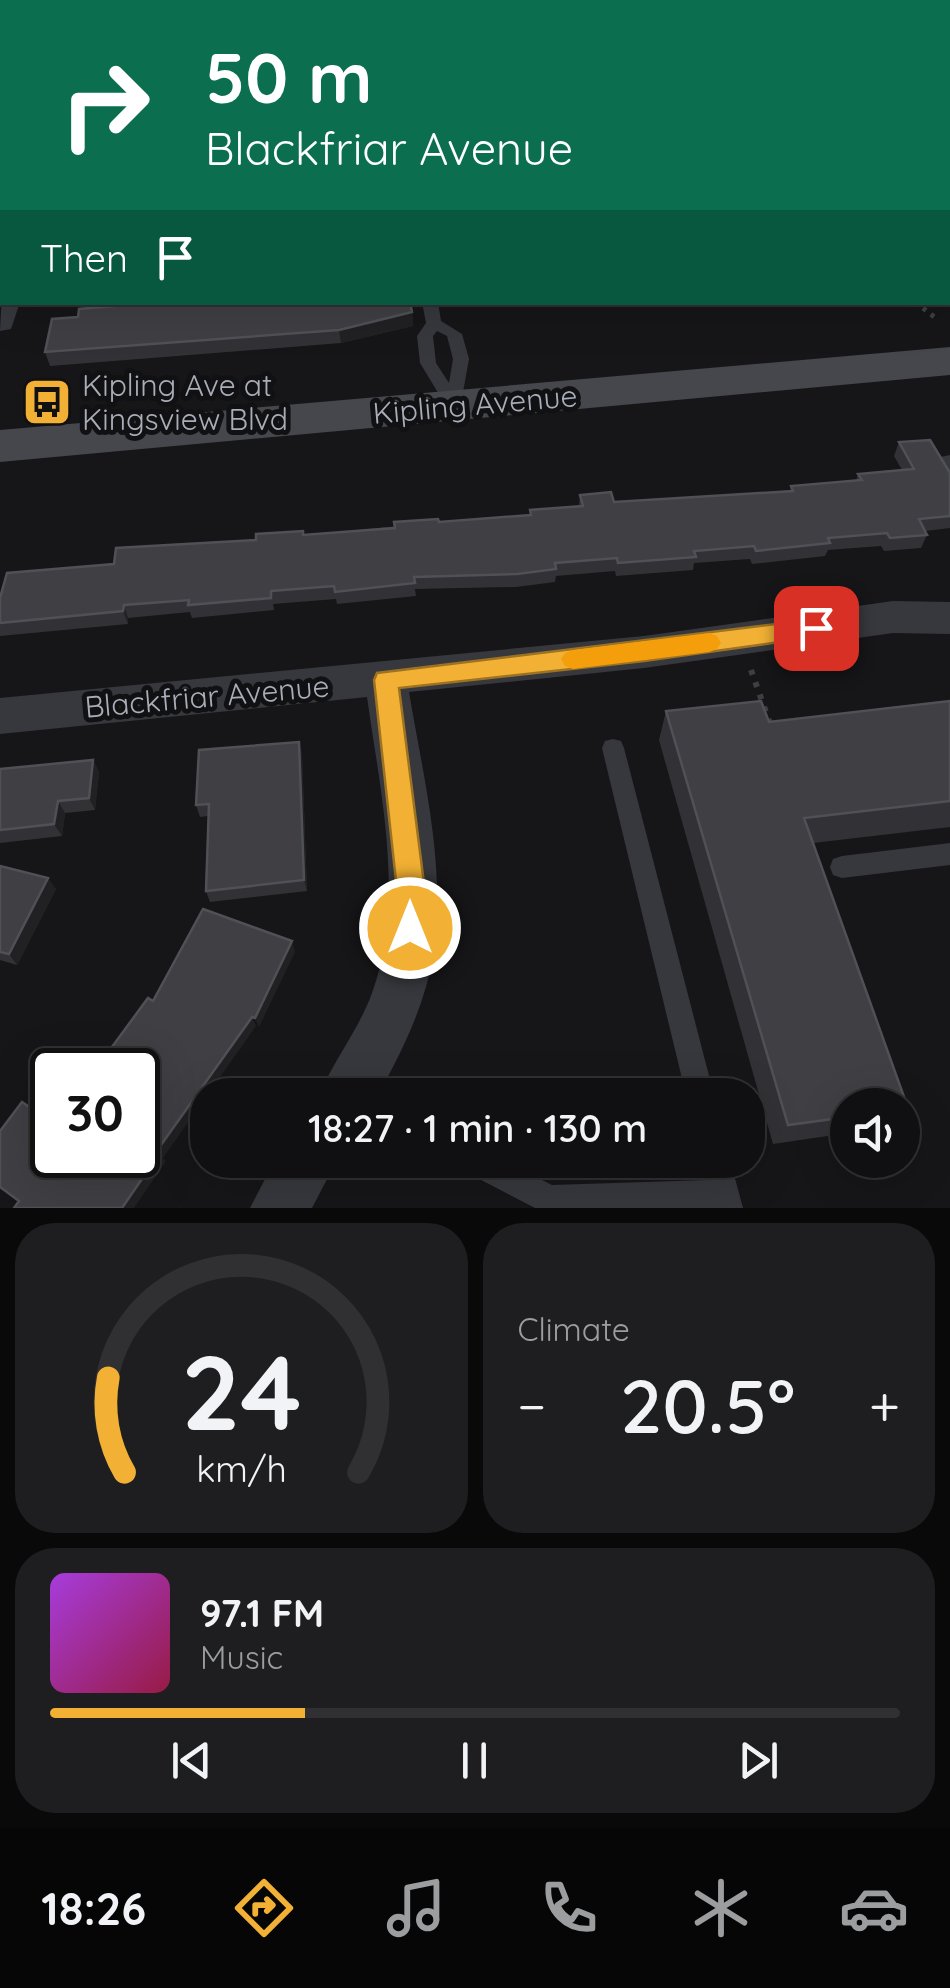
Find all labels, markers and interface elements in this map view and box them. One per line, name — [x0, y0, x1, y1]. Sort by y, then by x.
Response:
text: 50 m — [205, 33, 372, 121]
icon: right — [40, 40, 170, 170]
text: Blackfriar Avenue — [205, 120, 573, 176]
icon: arrive — [148, 230, 203, 285]
text: Then — [40, 234, 128, 282]
place label: Kipling Ave at Kingsview Blvd — [82, 366, 288, 438]
bus stop icon: Kipling Ave at Kingsview Blvd — [21, 376, 73, 428]
street label: Kipling Avenue — [371, 376, 579, 432]
pin — [774, 586, 859, 671]
icon: arrive — [789, 601, 844, 656]
street label: Blackfriar Avenue — [83, 666, 331, 726]
position arrow — [358, 876, 462, 980]
speed limit sign: 30 — [30, 1048, 160, 1178]
map controls — [830, 1088, 920, 1178]
button: sound — [830, 1088, 920, 1178]
text: 18:27 · 1 min · 130 m — [308, 1104, 647, 1152]
text: Climate — [518, 1309, 630, 1349]
text: 24 — [181, 1326, 301, 1456]
text: 20.5° — [620, 1358, 795, 1452]
text: − — [518, 1371, 546, 1440]
text: + — [869, 1371, 900, 1440]
text: km/h — [196, 1446, 287, 1491]
text: 97.1 FM — [200, 1589, 324, 1637]
text: Music — [200, 1637, 283, 1677]
icon: previous — [164, 1733, 219, 1788]
icon: pause — [447, 1733, 502, 1788]
icon: next — [731, 1733, 786, 1788]
icon: directions — [229, 1873, 299, 1943]
icon: music — [381, 1873, 451, 1943]
icon: phone — [534, 1873, 604, 1943]
icon: climate — [686, 1873, 756, 1943]
icon: car — [839, 1873, 909, 1943]
text: 18:26 — [41, 1880, 146, 1936]

